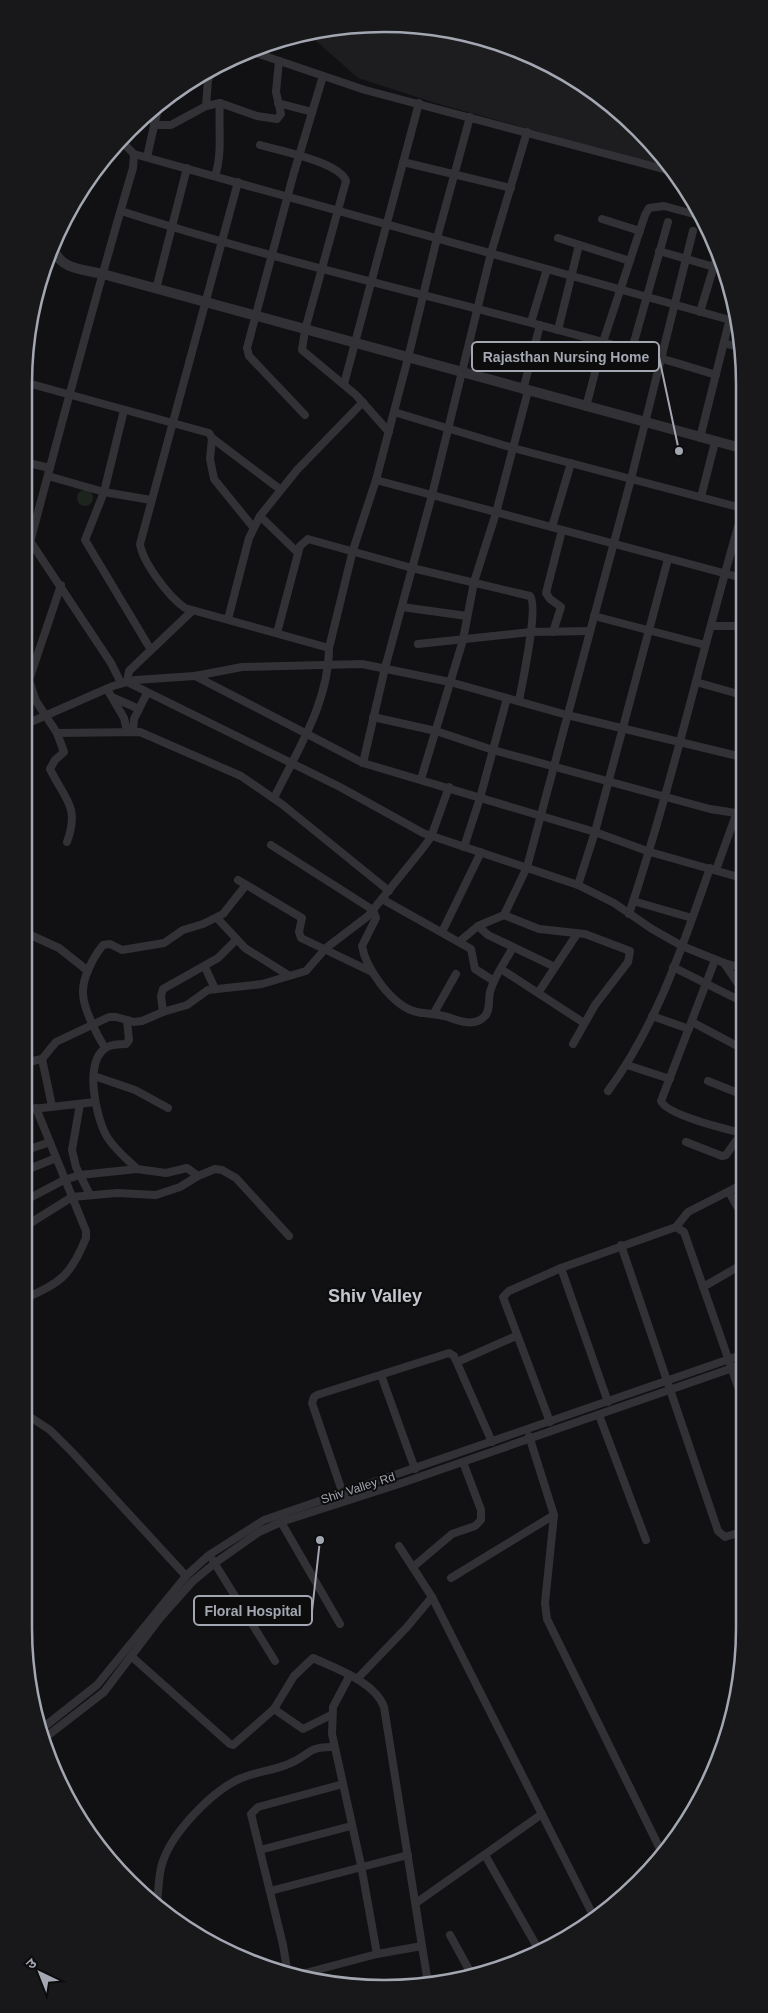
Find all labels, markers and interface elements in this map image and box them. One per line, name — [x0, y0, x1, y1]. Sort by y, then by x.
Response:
callout: Rajasthan Nursing Home — [472, 342, 659, 371]
text: Rajasthan Nursing Home — [483, 349, 649, 365]
district label: Shiv Valley — [328, 1286, 422, 1306]
street label: Shiv Valley Rd — [319, 1469, 397, 1507]
callout: Floral Hospital — [194, 1596, 312, 1625]
text: Floral Hospital — [204, 1603, 302, 1619]
north arrow — [15, 1948, 65, 1998]
text: उ — [23, 1954, 40, 1972]

